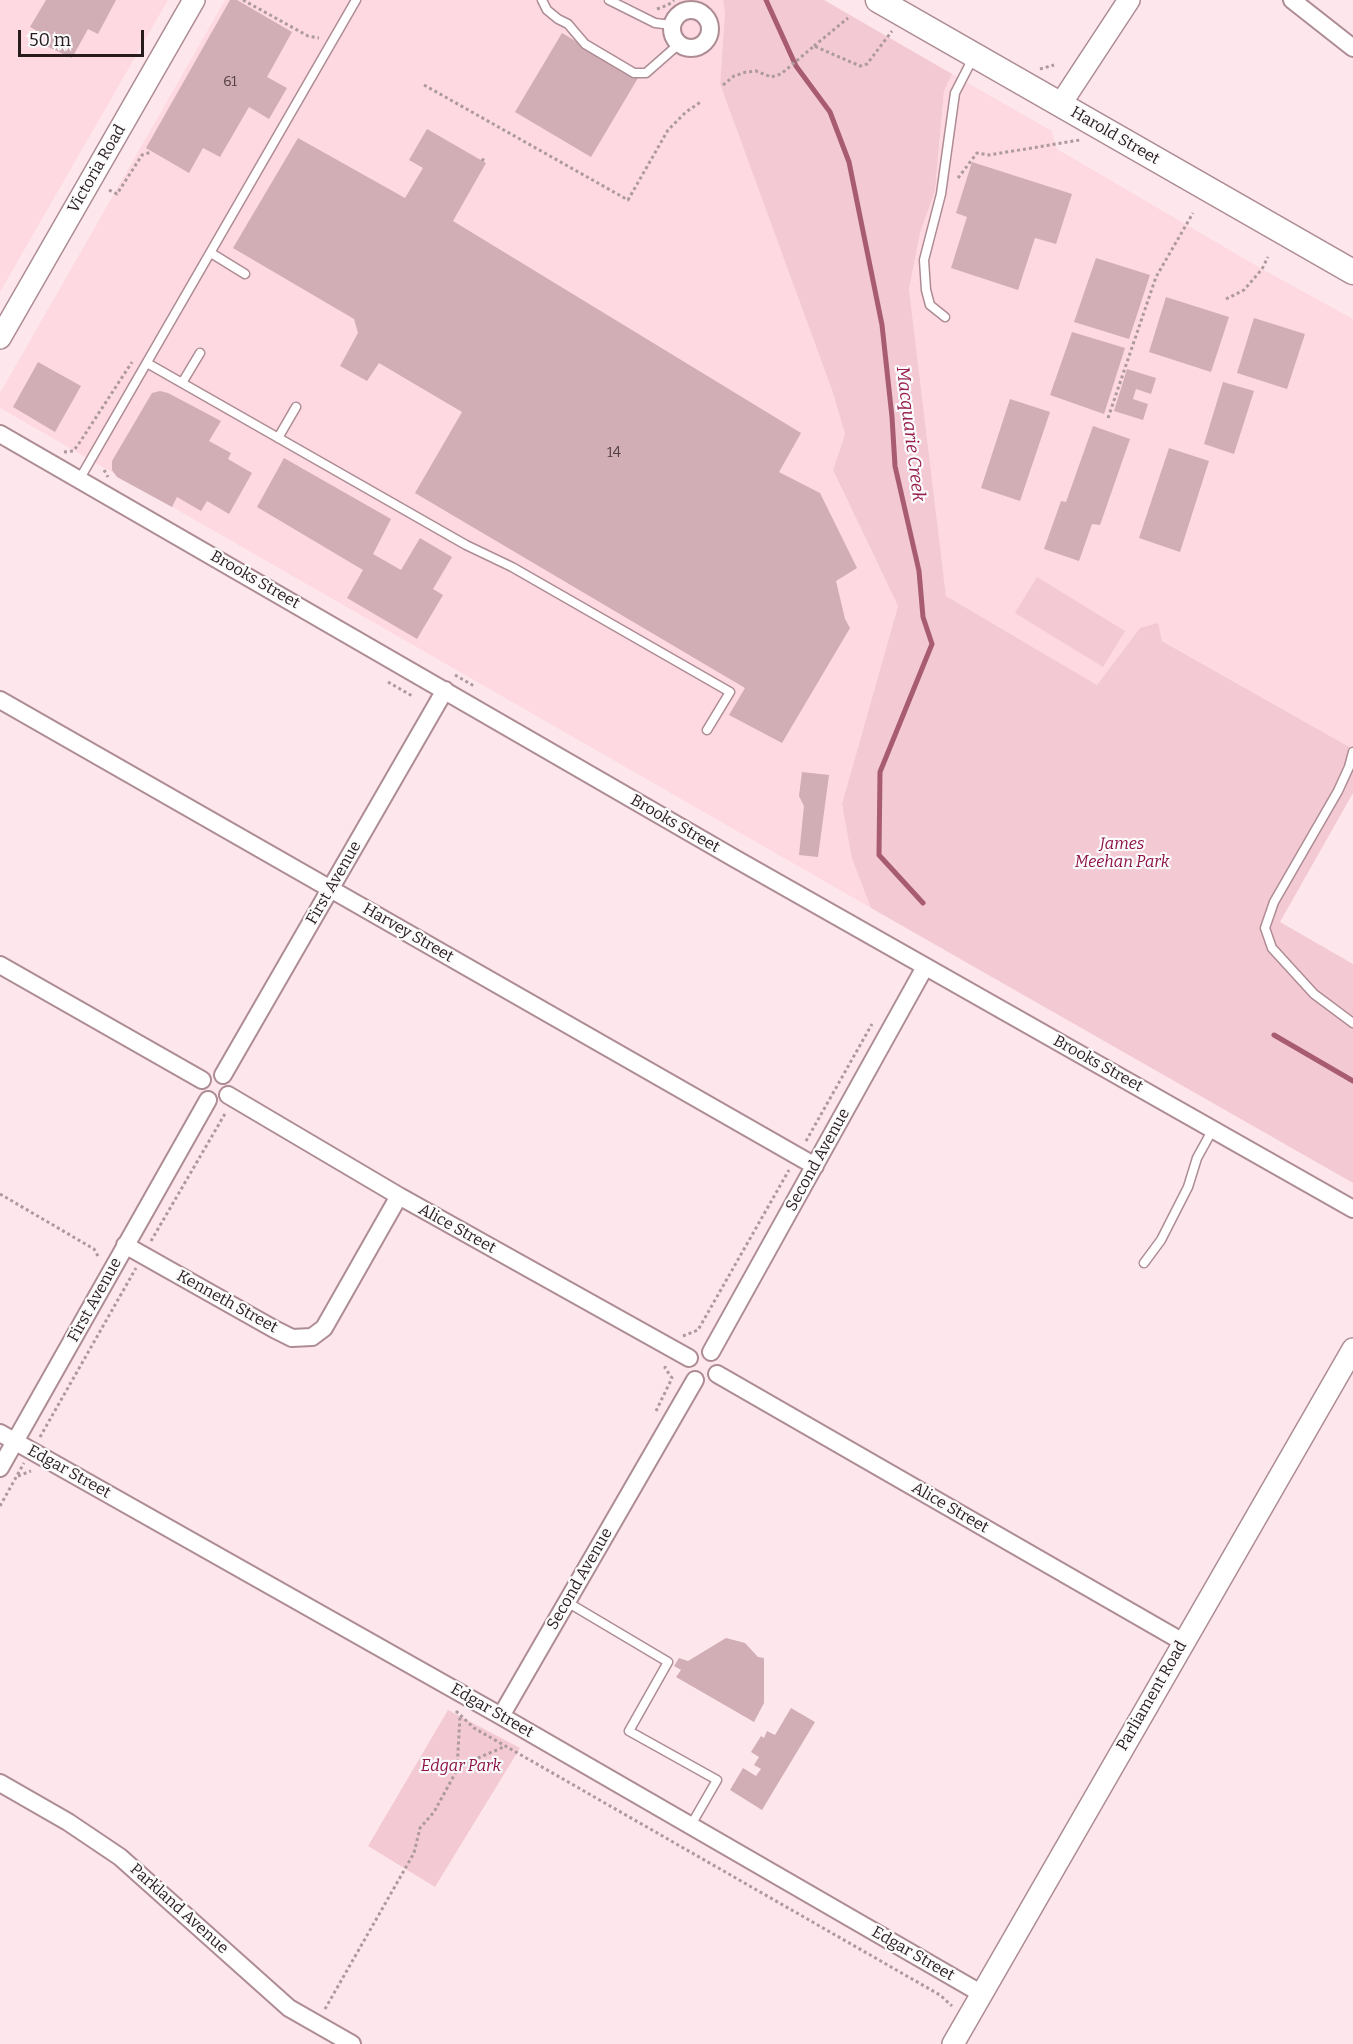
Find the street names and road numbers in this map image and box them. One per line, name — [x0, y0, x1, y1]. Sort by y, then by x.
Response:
street label: Harold Street — [1067, 103, 1163, 169]
street label: Victoria Road — [64, 121, 130, 217]
street label: Brooks Street — [207, 547, 303, 613]
street label: Brooks Street — [627, 791, 723, 857]
street label: First Avenue — [302, 838, 366, 928]
street label: Harvey Street — [359, 899, 457, 967]
street label: Brooks Street — [1050, 1031, 1146, 1097]
street label: Second Avenue — [782, 1105, 854, 1215]
street label: Alice Street — [415, 1200, 499, 1258]
street label: First Avenue — [64, 1255, 126, 1345]
street label: Kenneth Street — [173, 1266, 281, 1338]
street label: Edgar Street — [24, 1441, 114, 1503]
street label: Alice Street — [908, 1478, 992, 1538]
street label: Second Avenue — [543, 1525, 617, 1633]
street label: Parliament Road — [1113, 1638, 1191, 1754]
street label: Edgar Street — [447, 1680, 537, 1742]
street label: Parkland Avenue — [126, 1860, 232, 1958]
street label: Edgar Street — [868, 1923, 958, 1985]

